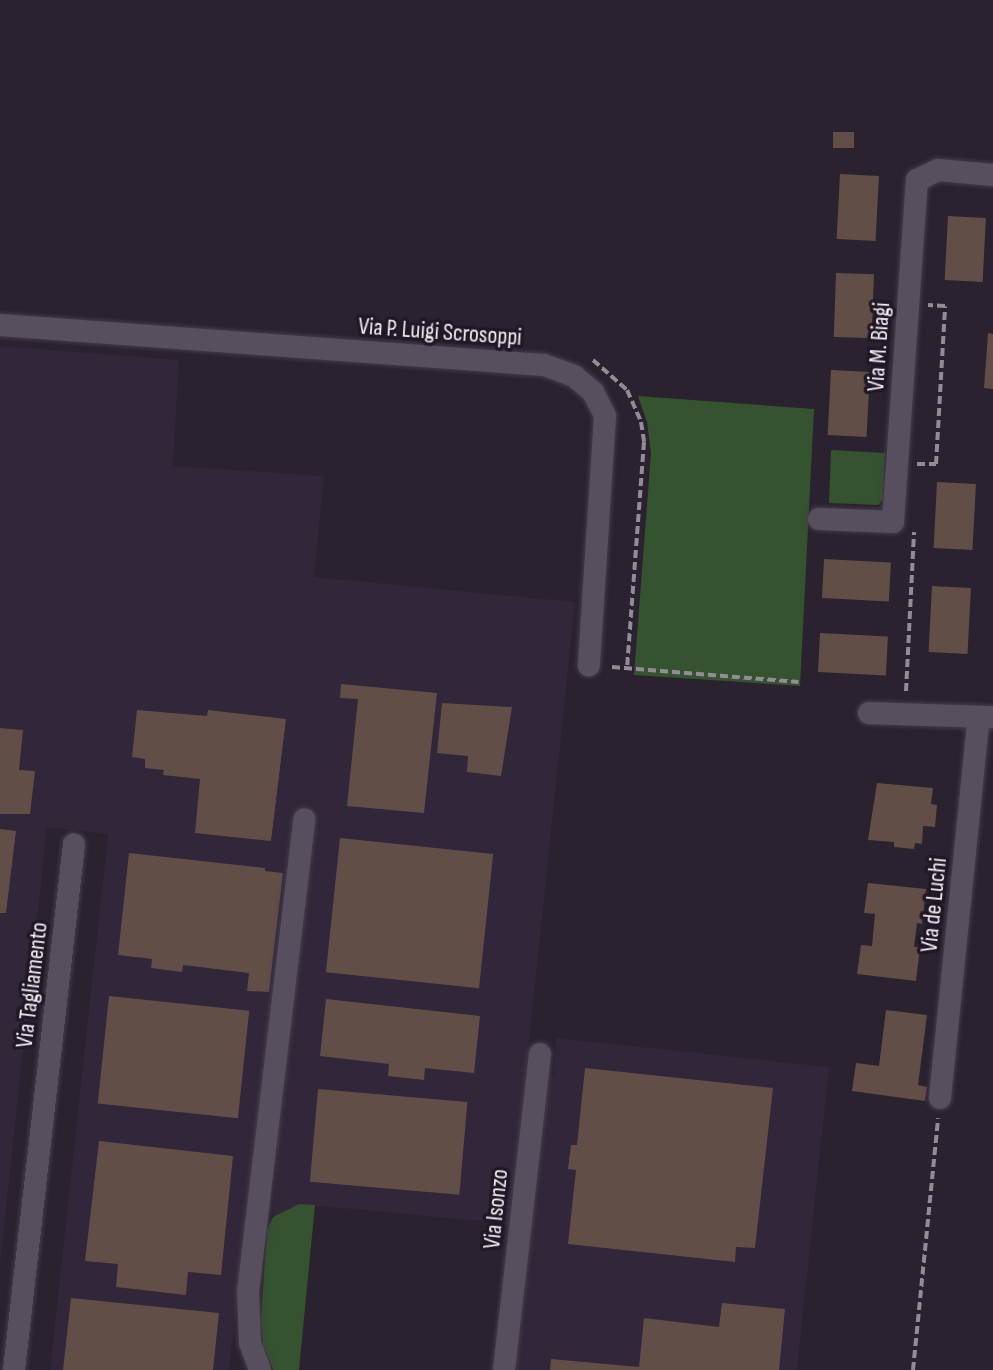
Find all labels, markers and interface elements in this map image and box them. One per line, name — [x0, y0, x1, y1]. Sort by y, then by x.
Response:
street label: Via M. Biagi — [862, 301, 896, 393]
street label: Via P. Luigi Scrosoppi — [357, 312, 523, 352]
street label: Via de Luchi — [915, 856, 953, 954]
street label: Via Tagliamento — [10, 920, 54, 1050]
street label: Via Isonzo — [477, 1168, 515, 1250]

